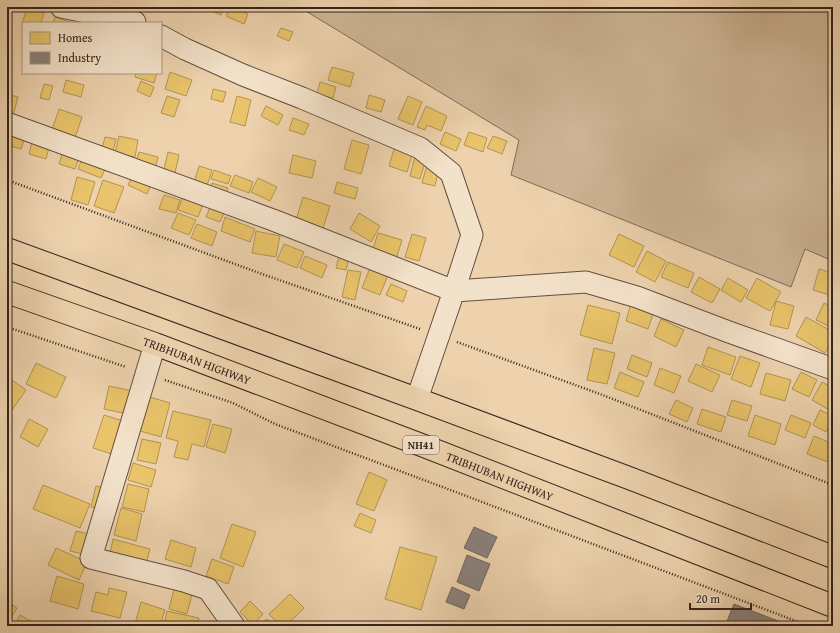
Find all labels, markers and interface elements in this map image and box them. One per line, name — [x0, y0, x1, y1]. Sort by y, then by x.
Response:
legend — [22, 22, 162, 74]
text: Homes — [58, 29, 93, 46]
text: Industry — [58, 49, 101, 66]
street label: TRIBHUBAN HIGHWAY — [141, 332, 254, 388]
road number: NH41 — [403, 436, 439, 454]
street label: TRIBHUBAN HIGHWAY — [444, 447, 556, 504]
scale bar — [690, 585, 751, 611]
text: 20 m — [696, 590, 720, 607]

